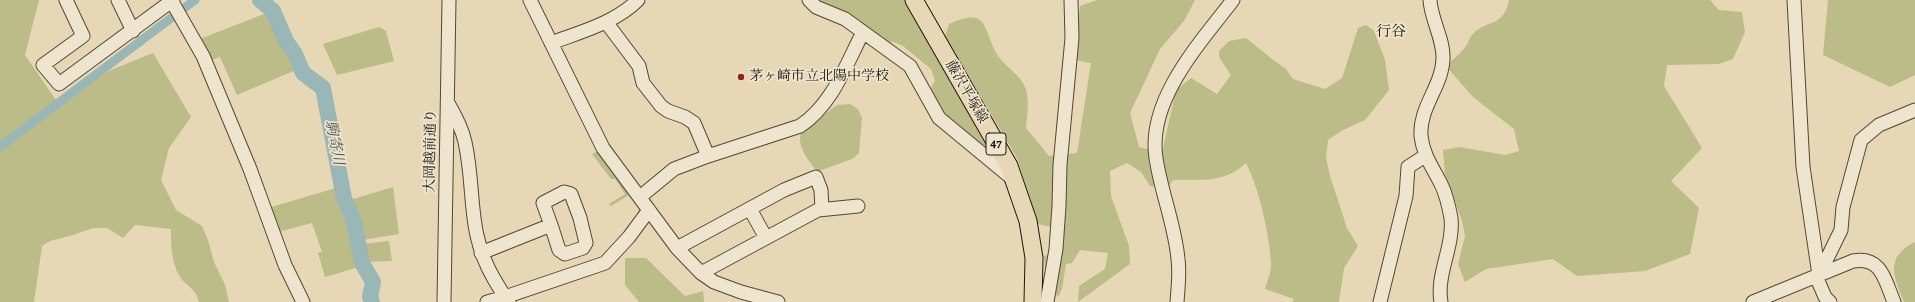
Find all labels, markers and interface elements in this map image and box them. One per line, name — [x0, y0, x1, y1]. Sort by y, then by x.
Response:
district label: 行谷 — [1376, 23, 1406, 41]
street label: 藤沢平塚線 — [941, 57, 991, 127]
place label: 茅ヶ崎市立北陽中学校 — [749, 69, 889, 85]
marker: 茅ヶ崎市立北陽中学校 — [736, 72, 746, 82]
street label: 大岡越前通り — [422, 109, 440, 193]
water label: 駒寄川 — [321, 119, 347, 167]
road number: 47 — [986, 133, 1006, 155]

